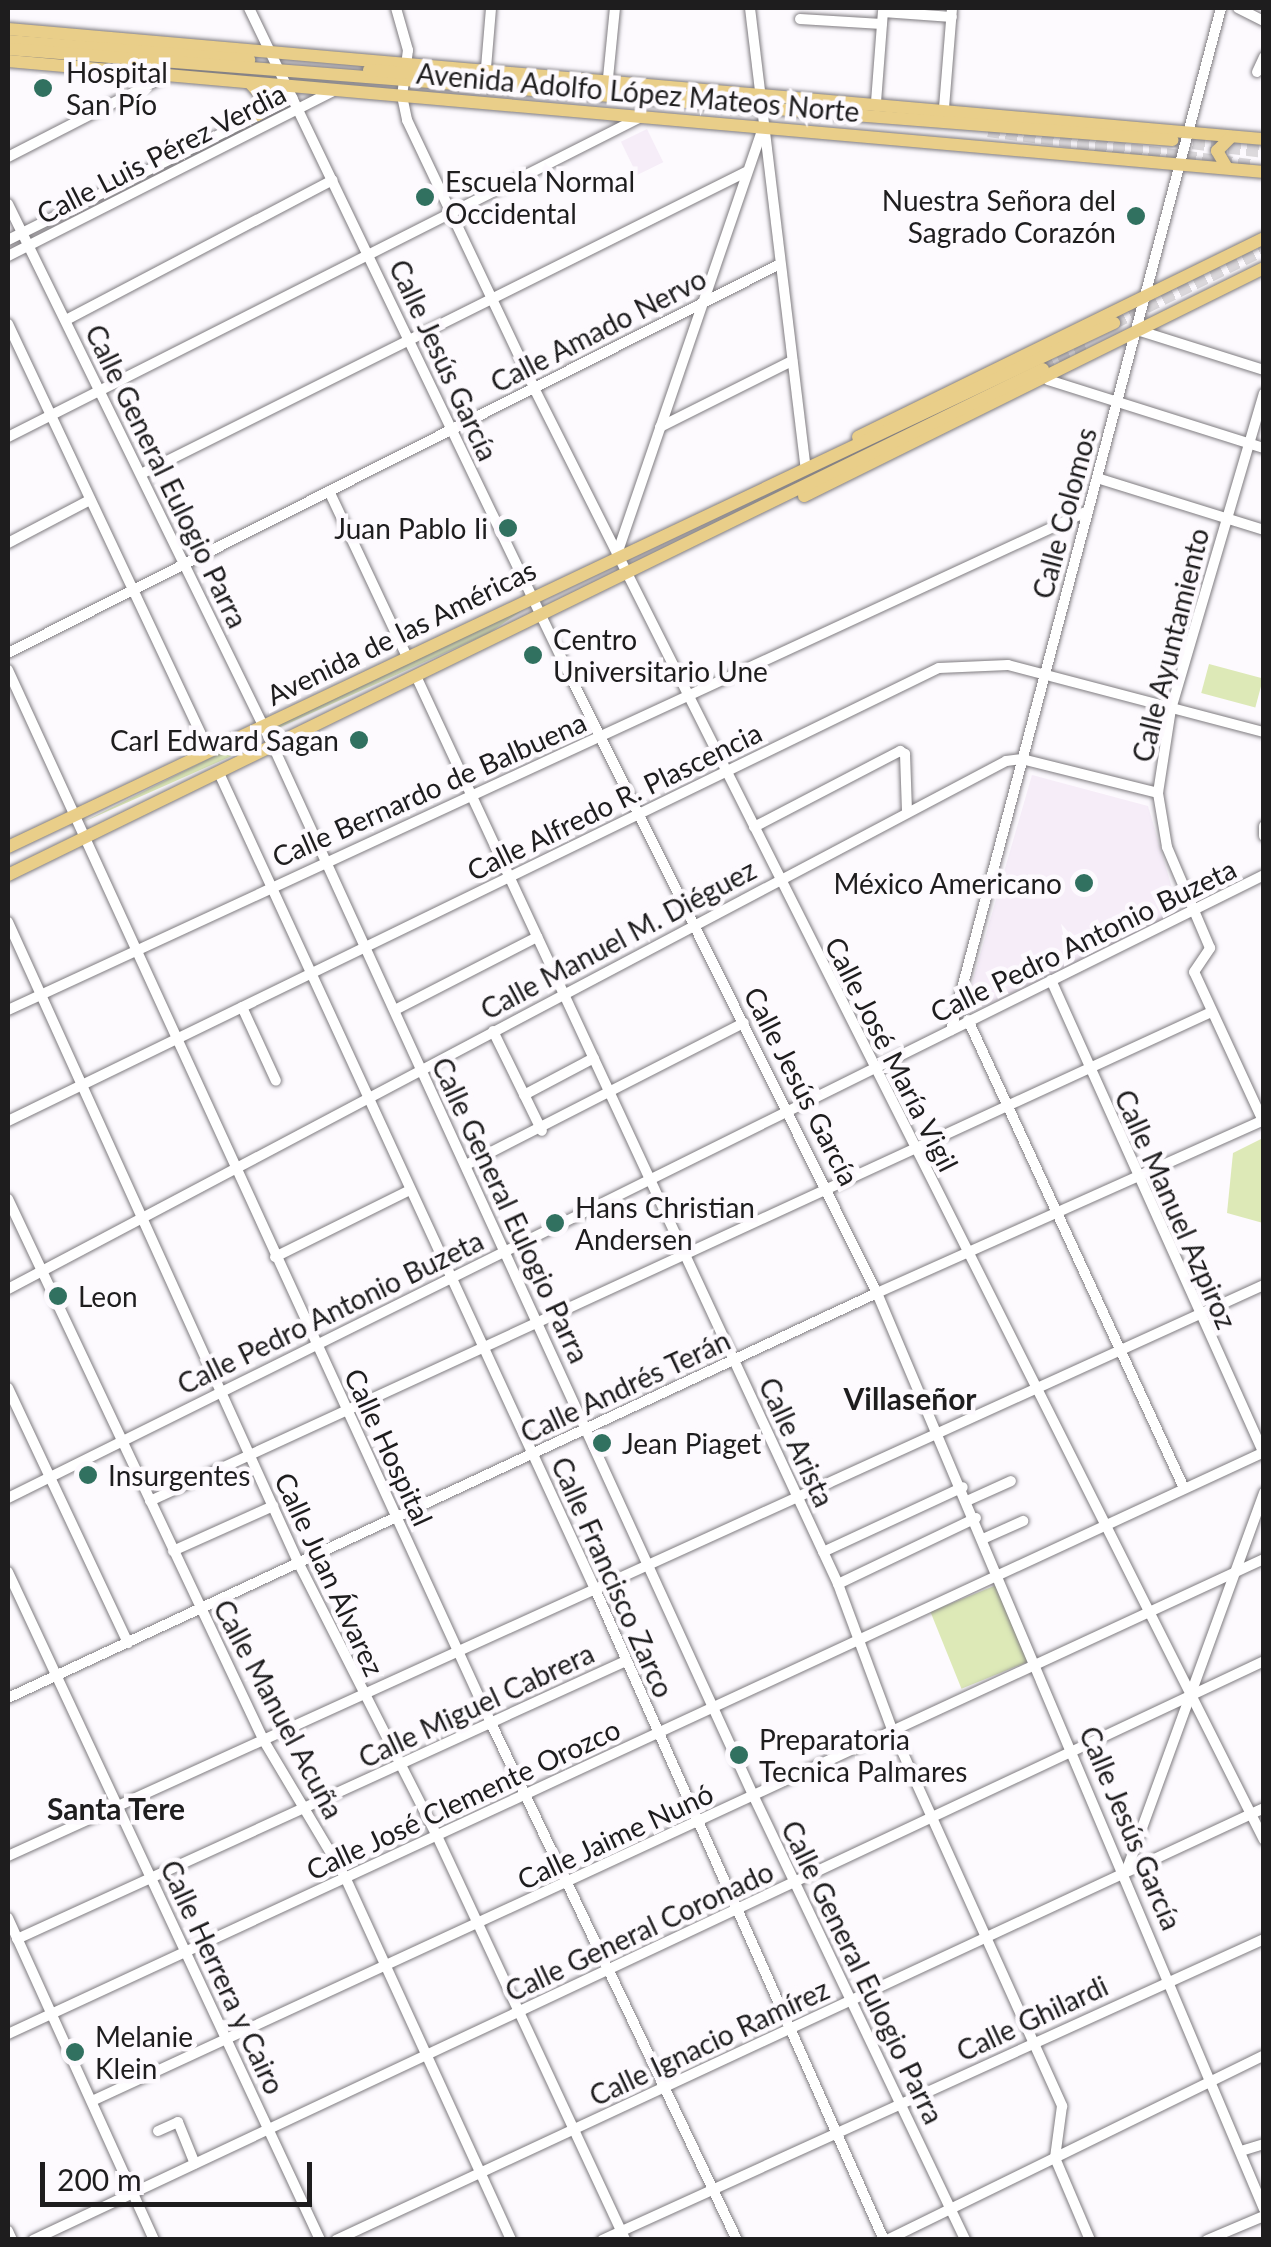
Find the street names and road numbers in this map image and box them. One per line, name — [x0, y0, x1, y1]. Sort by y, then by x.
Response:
street label: Avenida Adolfo López Mateos Norte — [415, 56, 861, 128]
street label: Calle Luis Pérez Verdia — [31, 75, 291, 231]
street label: Calle Jesús García — [383, 254, 505, 466]
street label: Calle Amado Nervo — [484, 261, 712, 399]
street label: Calle General Eulogio Parra — [79, 319, 255, 633]
street label: Calle Colomos — [1025, 424, 1103, 602]
street label: Calle Ayuntamiento — [1125, 524, 1215, 766]
street label: Avenida de las Américas — [260, 552, 542, 712]
street label: Calle Bernardo de Balbuena — [267, 704, 591, 874]
street label: Calle Alfredo R. Plascencia — [461, 715, 767, 887]
street label: Calle Pedro Antonio Buzeta — [924, 851, 1242, 1029]
street label: Calle Manuel M. Diéguez — [475, 852, 761, 1026]
street label: Calle José María Vigil — [818, 930, 966, 1178]
street label: Calle Jesús García — [737, 981, 867, 1191]
street label: Calle General Eulogio Parra — [425, 1052, 597, 1368]
street label: Calle Manuel Azpiroz — [1108, 1084, 1244, 1334]
street label: Calle Pedro Antonio Buzeta — [171, 1223, 489, 1401]
street label: Calle Andrés Terán — [514, 1322, 736, 1450]
street label: Calle Hospital — [338, 1363, 440, 1531]
street label: Calle Arista — [752, 1372, 842, 1512]
street label: Calle Francisco Zarco — [545, 1452, 681, 1702]
street label: Calle Juan Álvarez — [268, 1466, 392, 1682]
street label: Calle Manuel Acuña — [207, 1593, 351, 1825]
street label: Calle Miguel Cabrera — [353, 1636, 599, 1774]
street label: Calle José Clemente Orozco — [300, 1711, 626, 1887]
street label: Calle Jesús García — [1073, 1721, 1189, 1935]
street label: Calle Jaime Nunó — [511, 1776, 719, 1896]
street label: Calle General Eulogio Parra — [775, 1815, 951, 2129]
street label: Calle Herrera y Cairo — [154, 1854, 292, 2100]
street label: Calle General Coronado — [500, 1854, 778, 2008]
street label: Calle Ghilardi — [951, 1968, 1113, 2068]
street label: Calle Ignacio Ramírez — [584, 1972, 834, 2112]

